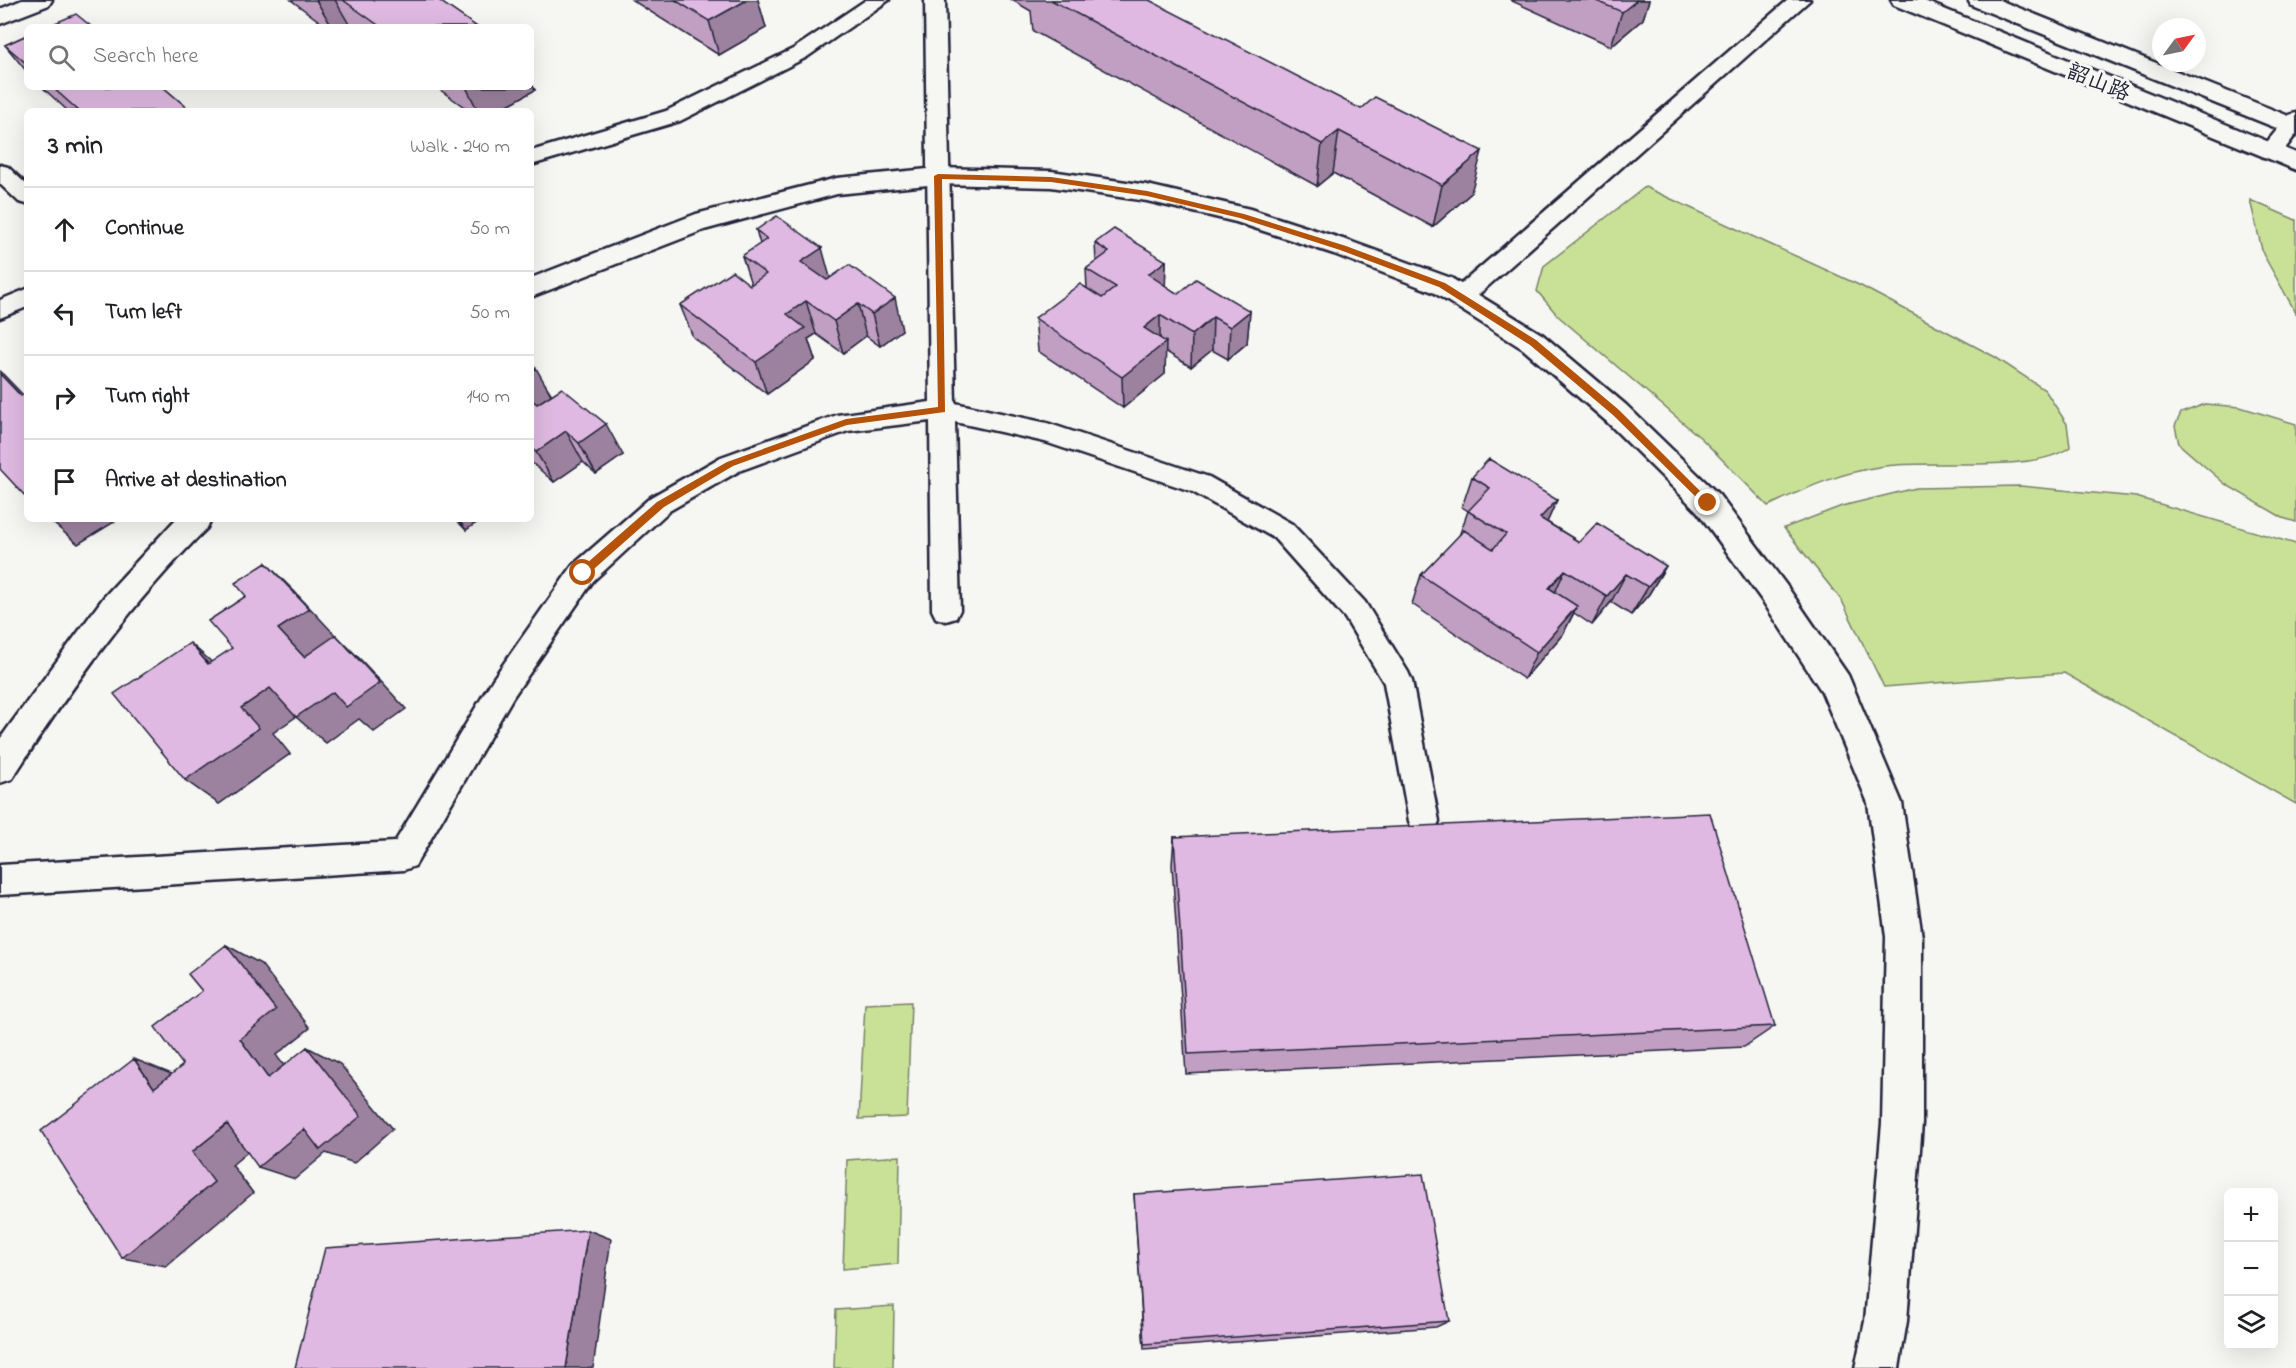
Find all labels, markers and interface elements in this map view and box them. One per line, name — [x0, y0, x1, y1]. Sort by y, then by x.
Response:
north arrow — [2152, 18, 2206, 72]
search box — [24, 24, 534, 90]
icon: search — [45, 41, 78, 74]
text: Search here — [93, 41, 198, 73]
street label: 韶山路 — [2061, 57, 2134, 111]
text: 3 min — [48, 128, 103, 166]
text: Walk · 240 m — [410, 133, 510, 162]
icon: ahead — [48, 213, 81, 246]
text: Continue — [105, 213, 184, 245]
text: 50 m — [469, 215, 510, 244]
icon: left — [48, 297, 81, 330]
text: Turn left — [105, 297, 182, 329]
text: 50 m — [469, 299, 510, 328]
icon: right — [48, 381, 81, 414]
text: Turn right — [105, 381, 190, 413]
text: 140 m — [466, 383, 510, 412]
icon: arrive — [48, 465, 81, 498]
text: Arrive at destination — [105, 465, 287, 497]
route end — [1694, 489, 1720, 515]
route start — [569, 559, 595, 585]
map controls — [2224, 1188, 2278, 1350]
button: + — [2224, 1188, 2278, 1242]
button: − — [2224, 1242, 2278, 1296]
button: layers — [2224, 1296, 2278, 1350]

